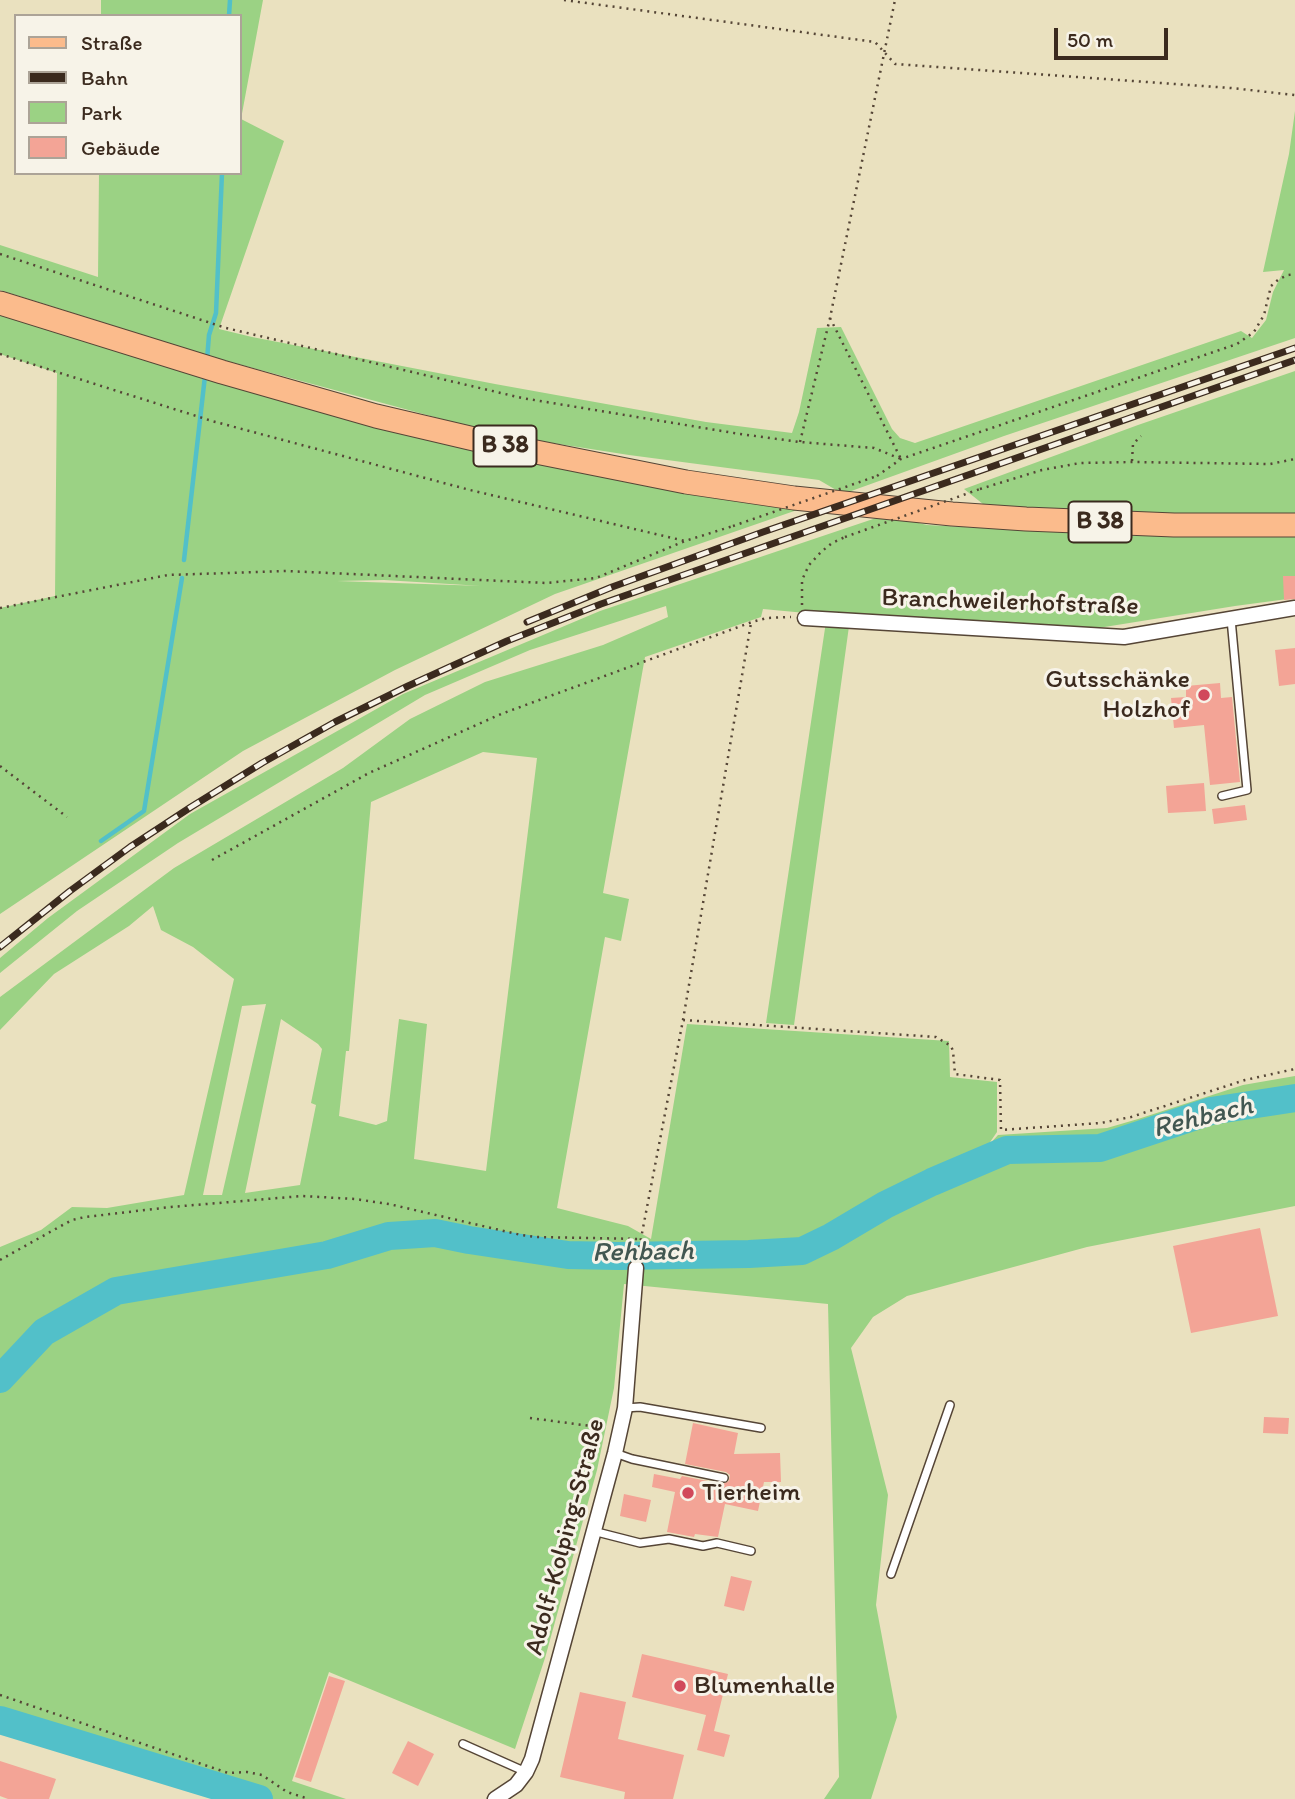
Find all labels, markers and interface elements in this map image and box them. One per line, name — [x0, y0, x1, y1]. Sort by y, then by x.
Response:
legend — [14, 14, 242, 175]
scale bar — [1057, 14, 1171, 58]
text: 50 m — [1067, 27, 1113, 52]
text: Straße — [81, 30, 142, 55]
text: Bahn — [81, 65, 128, 90]
text: Park — [81, 100, 122, 125]
text: Gebäude — [81, 135, 160, 160]
road number: B 38 — [474, 426, 536, 466]
road number: B 38 — [1068, 502, 1132, 542]
street label: Branchweilerhofstraße — [881, 583, 1139, 623]
place label: Gutsschänke Holzhof — [1045, 664, 1190, 726]
marker: Gutsschänke Holzhof — [1196, 687, 1212, 703]
water label: Rehbach — [1150, 1089, 1256, 1147]
water label: Rehbach — [592, 1235, 694, 1271]
street label: Adolf-Kolping-Straße — [519, 1415, 613, 1659]
place label: Tierheim — [702, 1477, 800, 1509]
marker: Tierheim — [680, 1485, 696, 1501]
place label: Blumenhalle — [694, 1670, 835, 1702]
marker: Blumenhalle — [672, 1678, 688, 1694]

